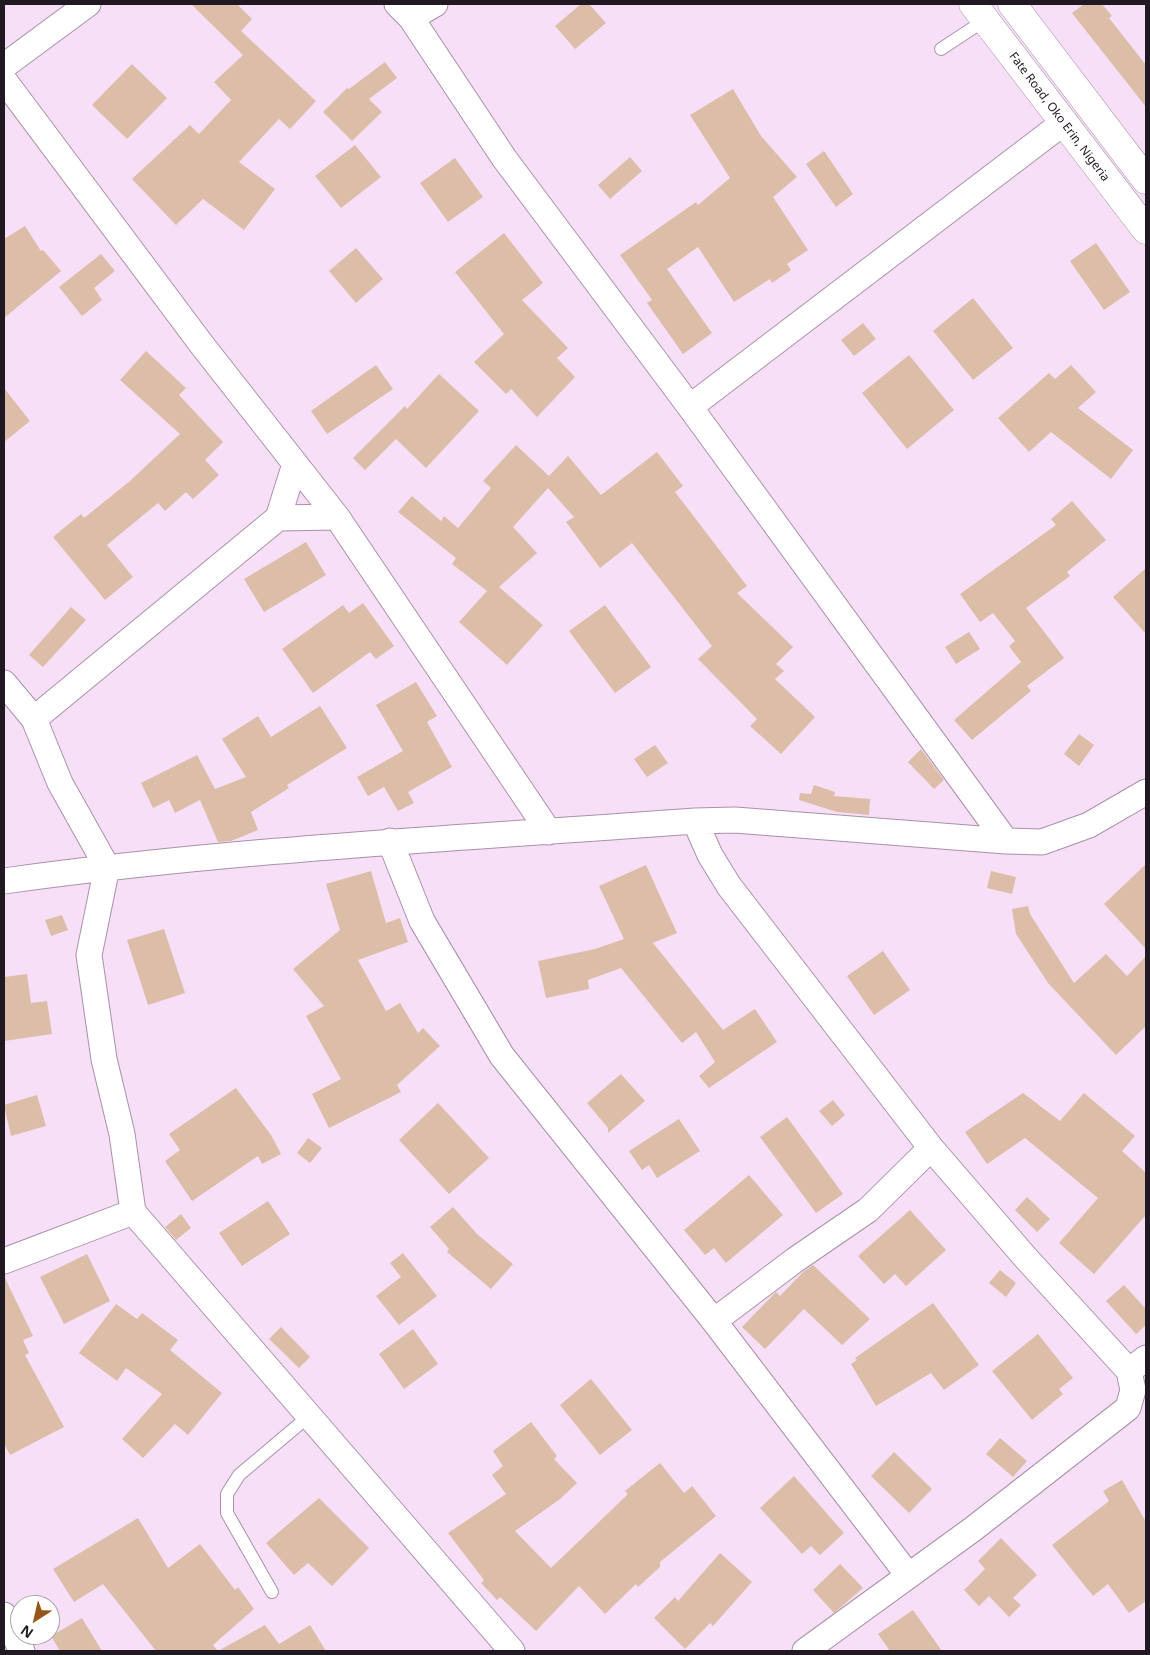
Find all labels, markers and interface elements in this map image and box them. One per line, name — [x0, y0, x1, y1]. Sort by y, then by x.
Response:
street label: Fate Road, Oko Erin, Nigeria — [1006, 50, 1112, 184]
north arrow — [10, 1595, 60, 1645]
text: N — [17, 1621, 37, 1643]

